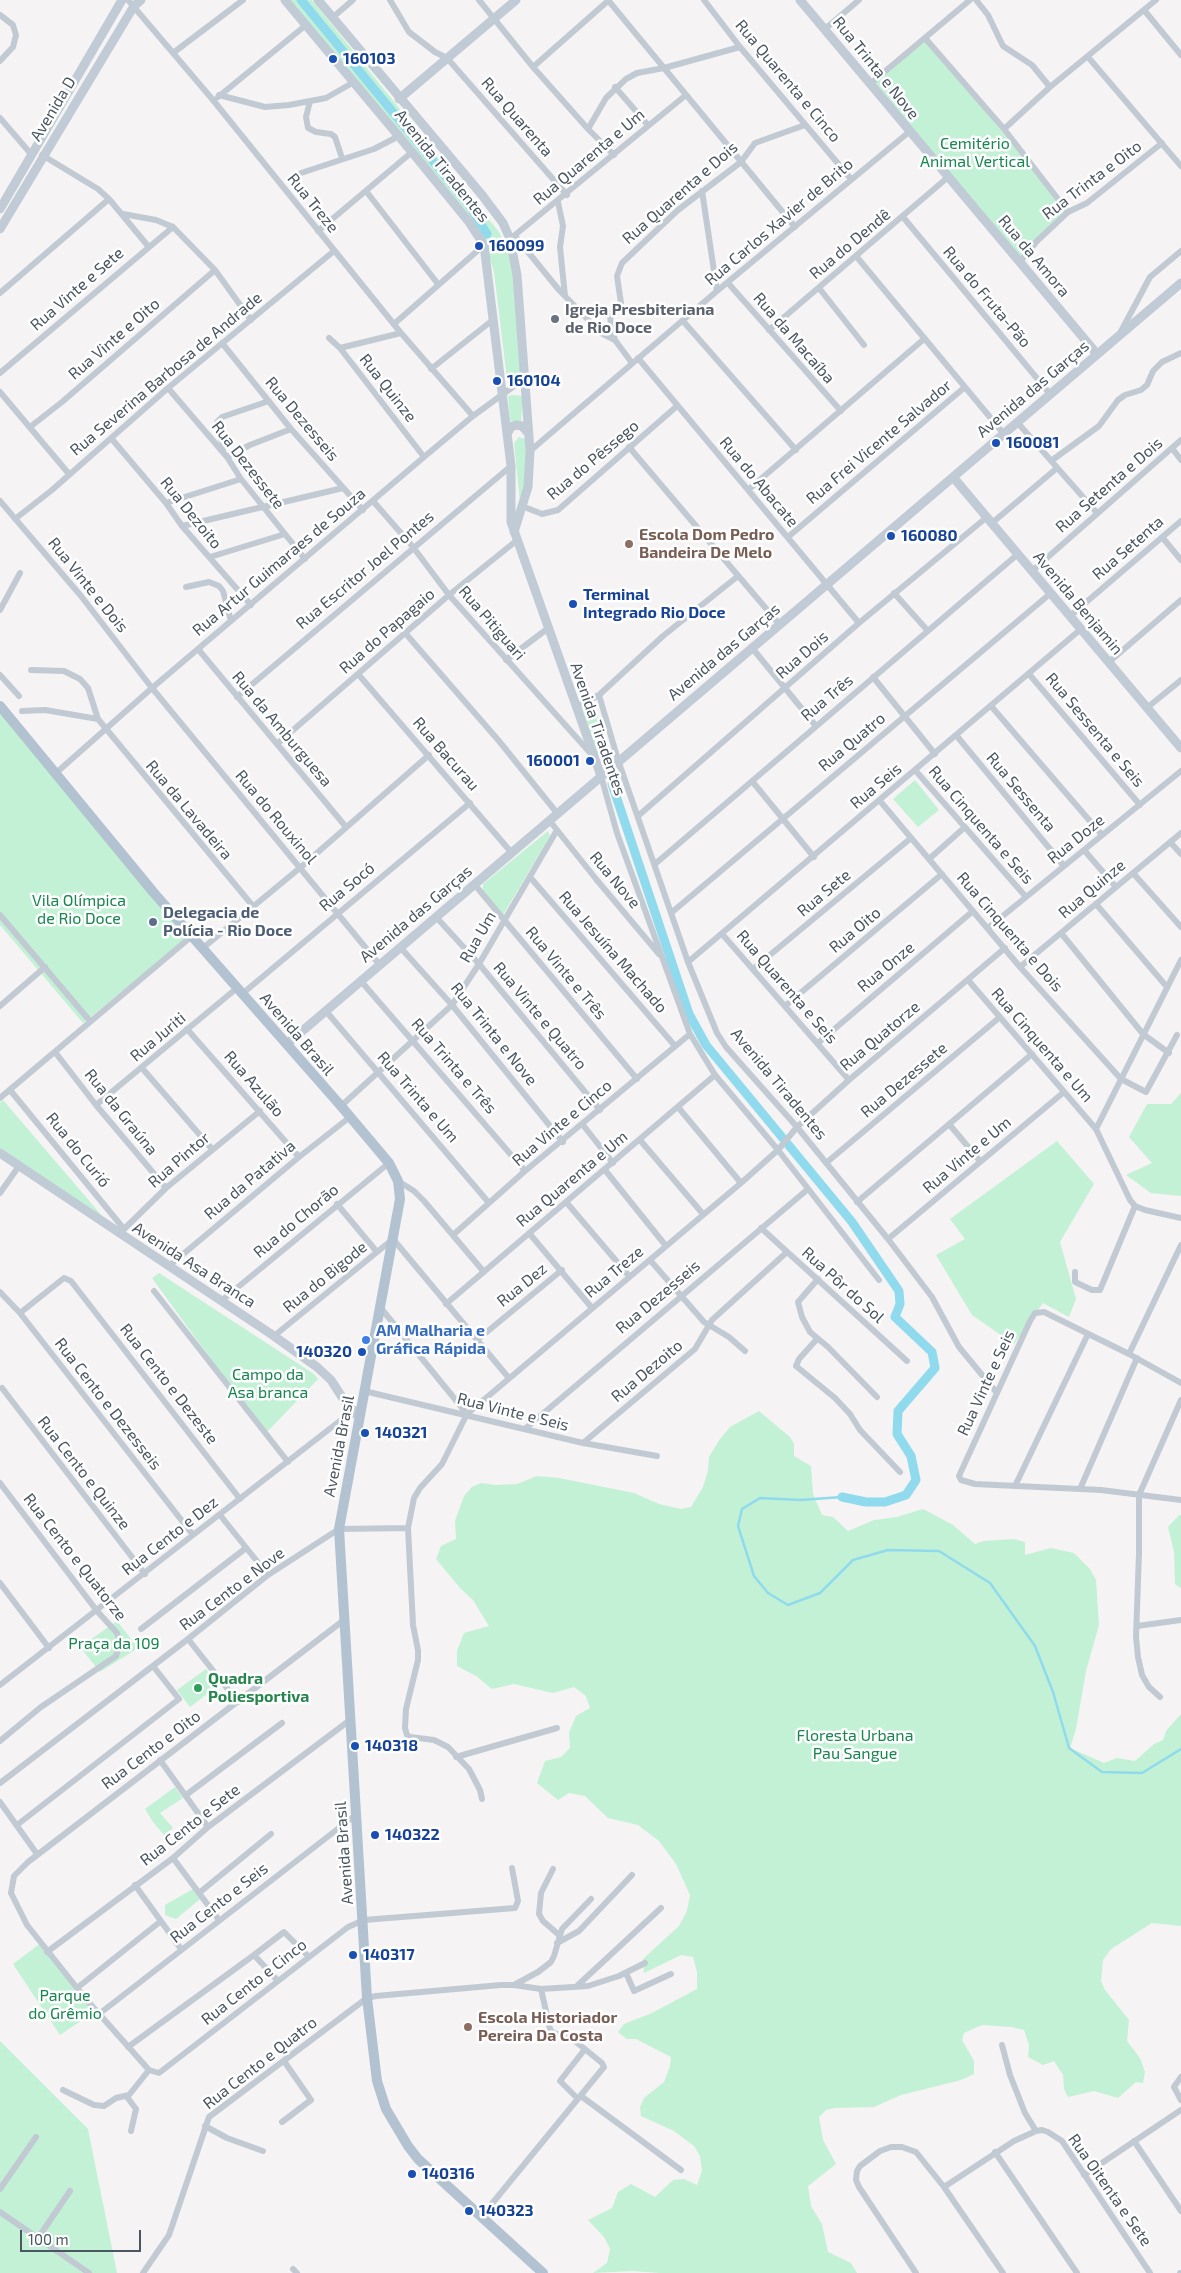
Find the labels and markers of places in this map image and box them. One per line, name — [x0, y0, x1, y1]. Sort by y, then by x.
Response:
place label: 160103 — [343, 49, 396, 69]
marker: 160103 — [327, 53, 339, 65]
place label: 160099 — [489, 236, 544, 256]
marker: 160099 — [473, 240, 485, 252]
place label: Igreja Presbiteriana de Rio Doce — [565, 300, 714, 338]
marker: Igreja Presbiteriana de Rio Doce — [549, 313, 561, 325]
place label: 160104 — [507, 371, 561, 391]
marker: 160104 — [491, 375, 503, 387]
place label: 160081 — [1006, 433, 1059, 453]
marker: 160081 — [990, 437, 1002, 449]
place label: Escola Dom Pedro Bandeira De Melo — [639, 525, 775, 563]
place label: 160080 — [901, 526, 958, 546]
marker: 160080 — [885, 530, 897, 542]
marker: Escola Dom Pedro Bandeira De Melo — [623, 538, 635, 550]
place label: Terminal Integrado Rio Doce — [583, 585, 726, 623]
marker: Terminal Integrado Rio Doce — [567, 598, 579, 610]
place label: 160001 — [526, 751, 580, 771]
marker: 160001 — [584, 755, 596, 767]
place label: Delegacia de Polícia - Rio Doce — [163, 903, 292, 941]
marker: Delegacia de Polícia - Rio Doce — [147, 916, 159, 928]
place label: AM Malharia e Gráfica Rápida — [376, 1321, 486, 1359]
marker: AM Malharia e Gráfica Rápida — [360, 1334, 372, 1346]
place label: 140320 — [296, 1342, 352, 1362]
marker: 140320 — [356, 1346, 368, 1358]
place label: 140321 — [375, 1423, 427, 1443]
marker: 140321 — [359, 1427, 371, 1439]
place label: Quadra Poliesportiva — [208, 1669, 309, 1707]
marker: Quadra Poliesportiva — [192, 1682, 204, 1694]
place label: 140318 — [365, 1736, 418, 1756]
marker: 140318 — [349, 1740, 361, 1752]
place label: 140322 — [385, 1825, 440, 1845]
marker: 140322 — [369, 1829, 381, 1841]
place label: 140317 — [363, 1945, 415, 1965]
marker: 140317 — [347, 1949, 359, 1961]
place label: Escola Historiador Pereira Da Costa — [478, 2008, 617, 2046]
marker: Escola Historiador Pereira Da Costa — [462, 2021, 474, 2033]
place label: 140316 — [422, 2164, 475, 2184]
marker: 140316 — [406, 2168, 418, 2180]
place label: 140323 — [479, 2201, 534, 2221]
marker: 140323 — [463, 2205, 475, 2217]

